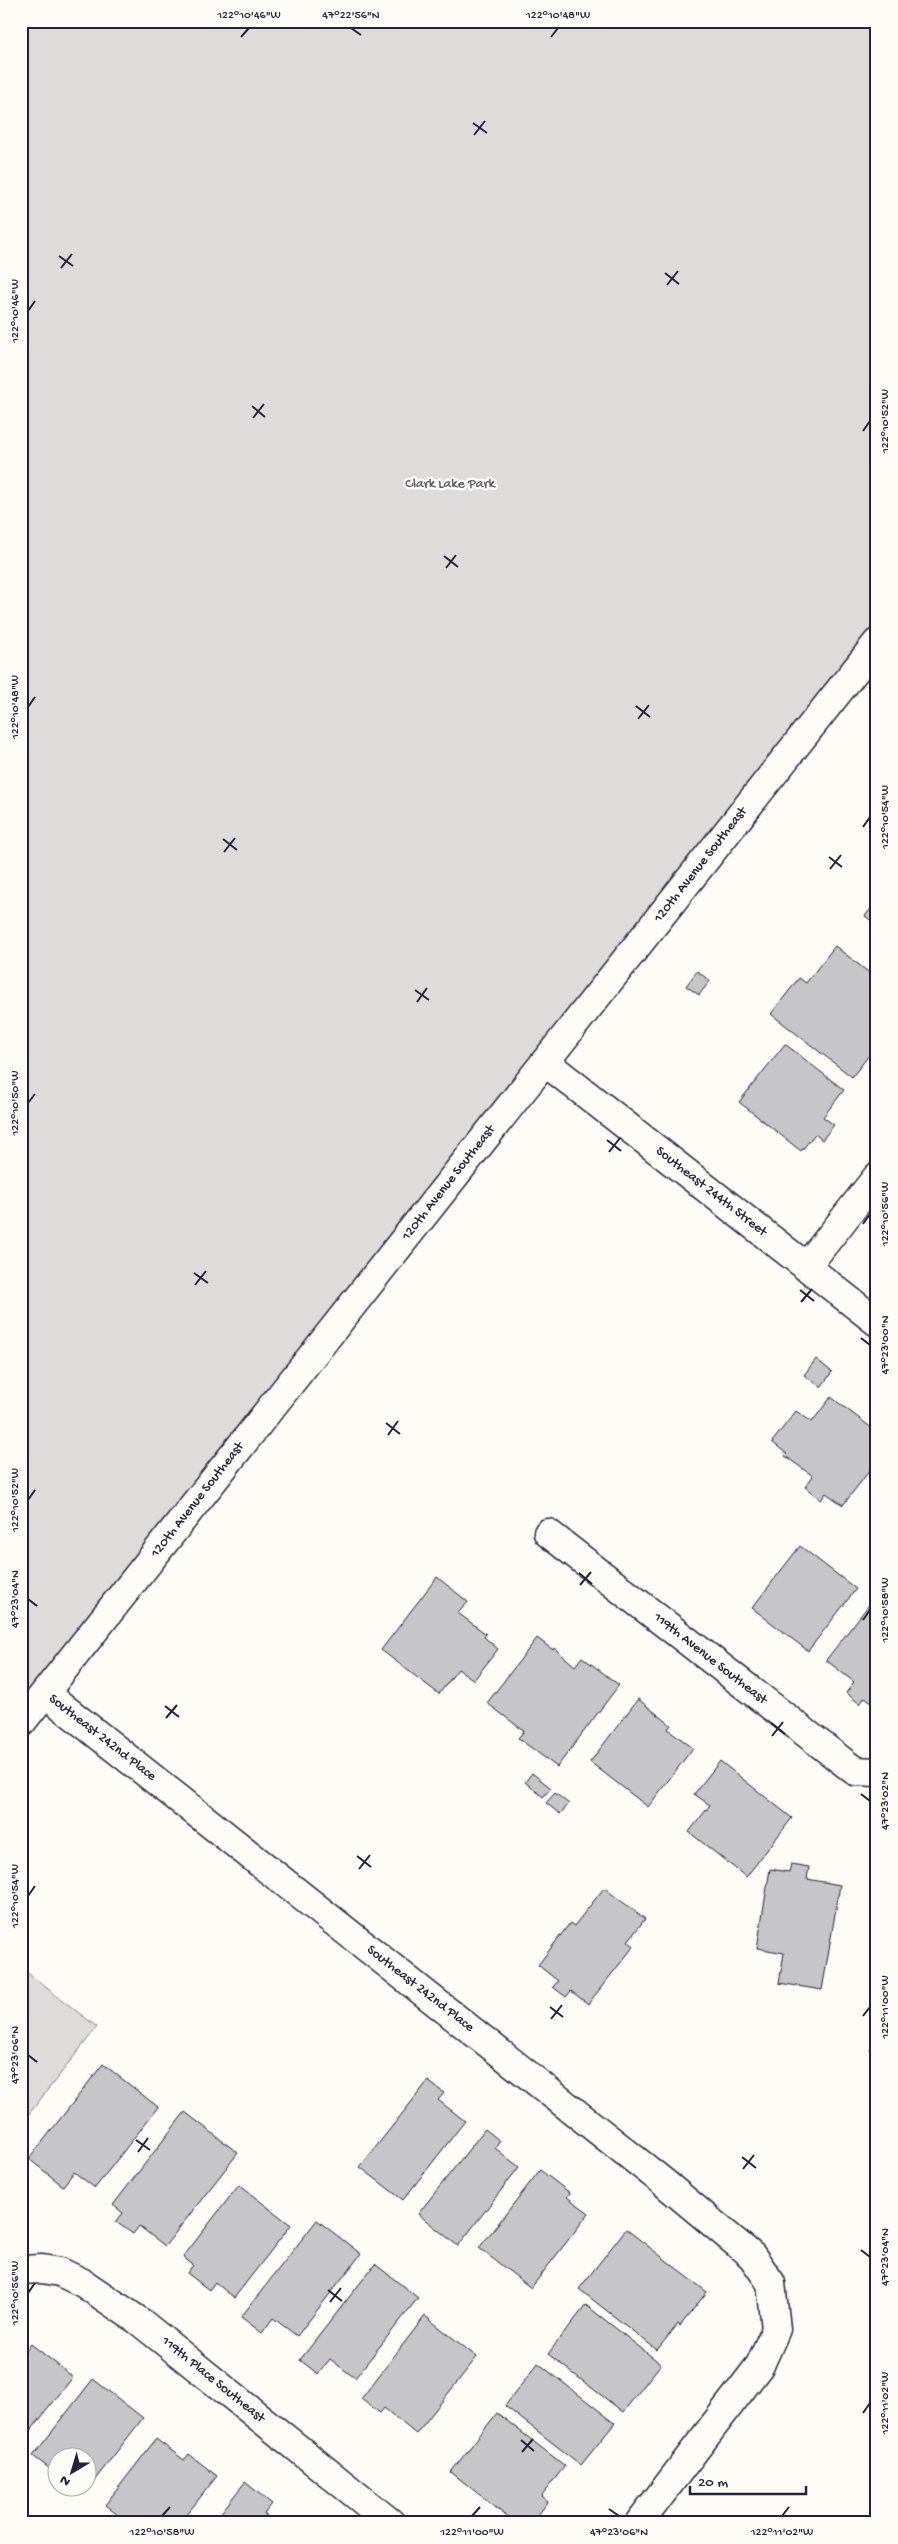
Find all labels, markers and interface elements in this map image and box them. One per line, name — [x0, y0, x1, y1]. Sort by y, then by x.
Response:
text: 122°10'46"W — [216, 9, 281, 23]
text: 47°22'56"N — [322, 9, 380, 23]
text: 122°10'48"W — [525, 9, 590, 23]
text: 122°10'46"W — [9, 279, 23, 344]
text: 122°10'52"W — [879, 389, 893, 454]
park label: Clark Lake Park — [405, 476, 496, 493]
text: 122°10'48"W — [9, 675, 23, 740]
text: 122°10'54"W — [879, 785, 893, 850]
street label: 120th Avenue Southeast — [650, 803, 752, 927]
text: 122°10'50"W — [9, 1070, 23, 1137]
street label: 120th Avenue Southeast — [398, 1121, 500, 1245]
street label: Southeast 244th Street — [652, 1143, 771, 1242]
text: 122°10'56"W — [879, 1182, 893, 1247]
text: 47°23'00"N — [879, 1315, 893, 1374]
street label: 120th Avenue Southeast — [147, 1438, 249, 1562]
text: 122°10'52"W — [9, 1468, 23, 1533]
text: 47°23'04"N — [9, 1570, 23, 1628]
text: 122°10'58"W — [879, 1578, 893, 1643]
street label: 119th Avenue Southeast — [649, 1609, 771, 1709]
street label: Southeast 242nd Place — [45, 1691, 160, 1786]
text: 47°23'02"N — [879, 1772, 893, 1830]
text: 122°10'54"W — [9, 1864, 23, 1929]
street label: Southeast 242nd Place — [363, 1942, 478, 2037]
text: 122°11'00"W — [879, 1975, 893, 2040]
text: 47°23'06"N — [9, 2026, 23, 2084]
text: 47°23'04"N — [879, 2228, 893, 2286]
text: 122°10'56"W — [9, 2261, 23, 2326]
street label: 119th Place Southeast — [157, 2332, 269, 2428]
text: 122°11'02"W — [879, 2372, 893, 2435]
north arrow — [48, 2446, 98, 2496]
scale bar — [690, 2464, 807, 2496]
text: N — [57, 2471, 74, 2490]
text: 20 m — [698, 2474, 728, 2492]
text: 122°10'58"W — [129, 2526, 194, 2540]
text: 122°11'00"W — [439, 2526, 504, 2540]
text: 47°23'06"N — [590, 2526, 648, 2540]
text: 122°11'02"W — [750, 2526, 813, 2540]

